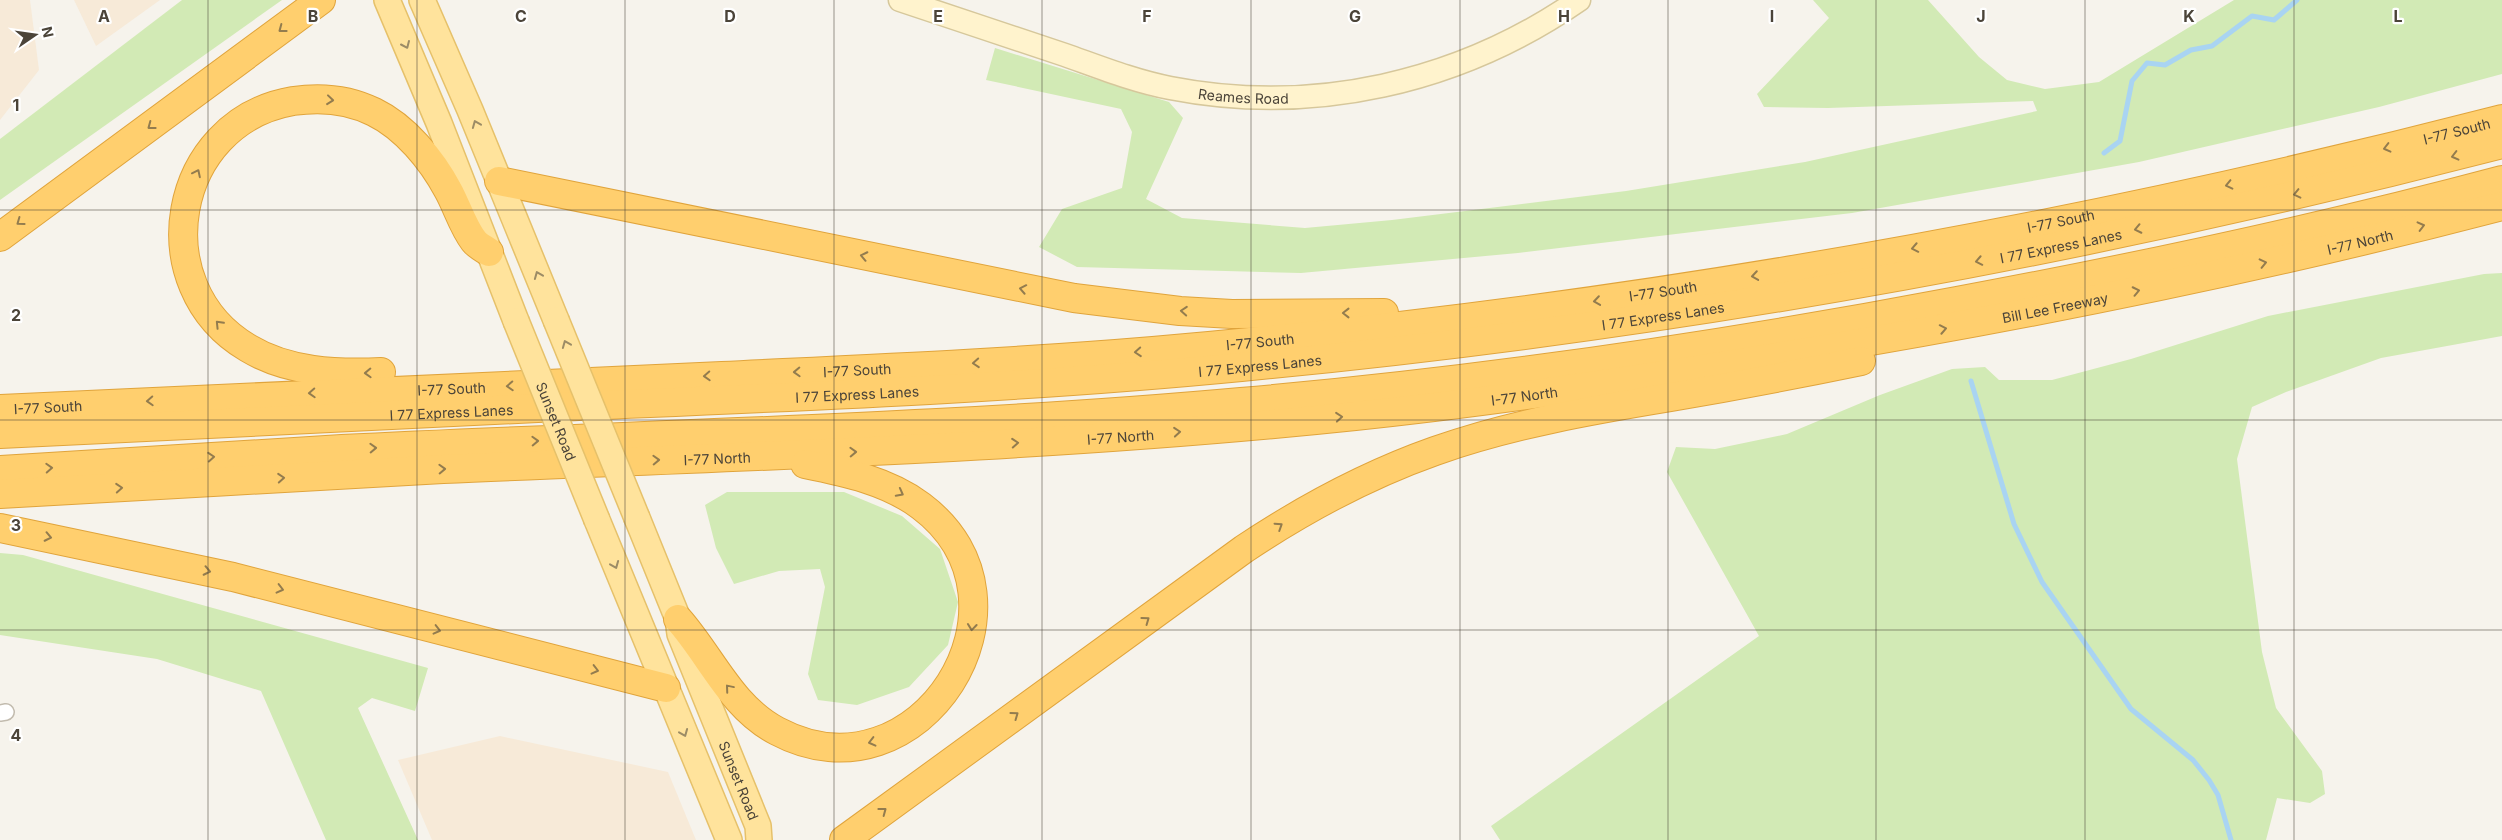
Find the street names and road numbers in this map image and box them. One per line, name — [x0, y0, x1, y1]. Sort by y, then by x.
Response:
street label: Reames Road — [1197, 84, 1289, 106]
street label: I-77 South — [2421, 114, 2492, 147]
street label: I-77 South — [2025, 205, 2096, 235]
street label: I 77 Express Lanes — [1998, 225, 2123, 266]
street label: I-77 North — [2325, 225, 2395, 257]
street label: I-77 South — [1628, 277, 1698, 304]
street label: Bill Lee Freeway — [2001, 288, 2110, 326]
street label: I 77 Express Lanes — [1600, 298, 1726, 333]
street label: I-77 South — [1225, 329, 1295, 353]
street label: I 77 Express Lanes — [1198, 351, 1323, 379]
street label: I-77 South — [823, 359, 892, 380]
street label: I-77 South — [417, 378, 486, 398]
street label: Sunset Road — [533, 379, 580, 463]
street label: I 77 Express Lanes — [795, 382, 919, 405]
street label: I-77 North — [1490, 382, 1559, 408]
street label: I-77 South — [13, 396, 83, 417]
street label: I 77 Express Lanes — [389, 400, 514, 423]
street label: I-77 North — [1086, 426, 1155, 447]
street label: I-77 North — [683, 448, 751, 468]
street label: Sunset Road — [716, 738, 763, 822]

